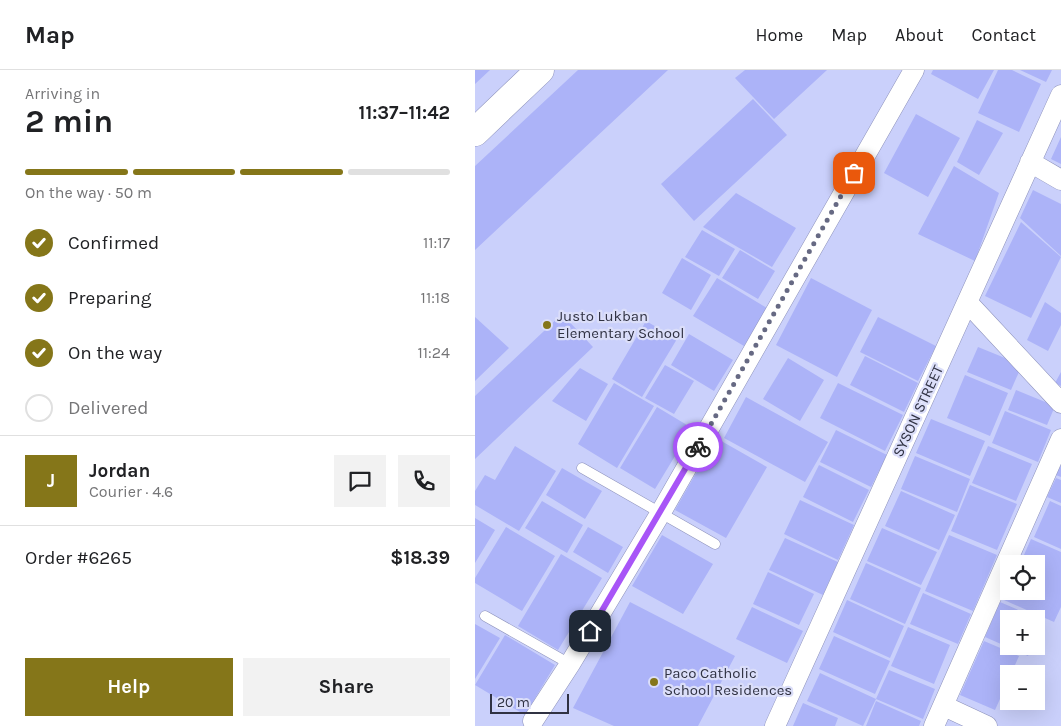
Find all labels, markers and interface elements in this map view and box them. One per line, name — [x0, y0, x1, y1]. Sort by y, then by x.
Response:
text: Map — [25, 21, 75, 49]
text: Home — [755, 24, 803, 46]
text: Map — [831, 24, 867, 46]
text: About — [895, 24, 944, 46]
text: Contact — [972, 24, 1036, 46]
text: Arriving in — [25, 84, 100, 103]
text: 11:37–11:42 — [359, 102, 450, 124]
text: 2 min — [25, 103, 113, 140]
pin — [833, 152, 875, 194]
icon: bag — [840, 159, 868, 187]
text: On the way · 50 m — [25, 183, 152, 202]
icon: check — [25, 229, 53, 257]
text: Confirmed — [68, 232, 159, 254]
text: 11:17 — [423, 233, 450, 252]
icon: check — [25, 284, 53, 312]
text: Preparing — [68, 287, 151, 309]
text: 11:18 — [421, 288, 450, 307]
place label: Justo Lukban Elementary School — [557, 307, 684, 342]
marker: Justo Lukban Elementary School — [541, 319, 553, 331]
icon: check — [25, 339, 53, 367]
text: On the way — [68, 342, 162, 364]
text: 11:24 — [418, 343, 450, 362]
street label: SYSON STREET — [889, 362, 947, 460]
text: Delivered — [68, 397, 148, 419]
courier — [673, 422, 723, 472]
icon: bike — [684, 433, 712, 461]
button: chat — [334, 455, 386, 507]
button: phone — [398, 455, 450, 507]
text: Jordan — [89, 460, 150, 482]
text: J — [47, 470, 55, 492]
text: Courier · 4.6 — [89, 482, 173, 501]
text: Order #6265 — [25, 547, 132, 569]
text: $18.39 — [390, 547, 450, 569]
map controls — [1000, 555, 1045, 710]
button: locate — [1000, 555, 1045, 600]
pin — [569, 610, 611, 652]
button: + — [1000, 610, 1045, 655]
icon: home — [576, 617, 604, 645]
button: Help — [25, 658, 233, 716]
button: Share — [243, 658, 450, 716]
place label: Paco Catholic School Residences — [664, 664, 792, 699]
button: − — [1000, 665, 1045, 710]
marker: Paco Catholic School Residences — [648, 676, 660, 688]
scale bar — [490, 691, 569, 714]
text: 20 m — [497, 694, 530, 711]

